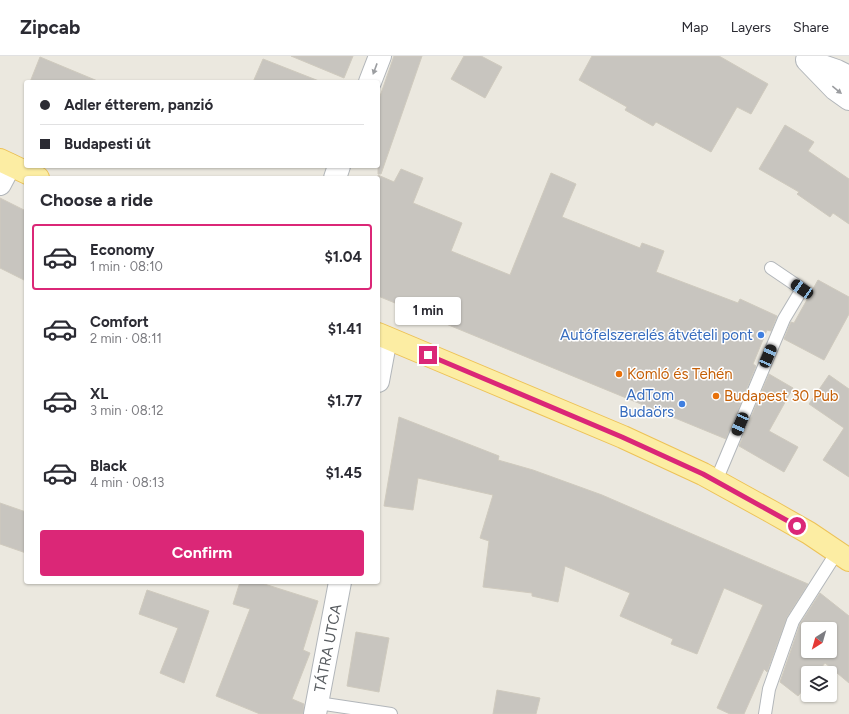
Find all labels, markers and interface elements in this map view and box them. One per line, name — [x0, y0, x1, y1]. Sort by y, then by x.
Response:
text: Zipcab — [20, 16, 80, 39]
text: Map — [681, 19, 709, 36]
text: Layers — [731, 19, 771, 36]
text: Share — [793, 19, 829, 36]
one-way arrow — [371, 63, 377, 75]
one-way arrow — [832, 86, 843, 95]
text: Adler étterem, panzió — [64, 96, 213, 114]
text: Budapesti út — [64, 135, 151, 153]
text: Choose a ride — [40, 189, 153, 211]
icon: car — [42, 239, 78, 275]
text: Economy — [90, 241, 155, 259]
text: $1.04 — [324, 248, 362, 266]
text: 1 min · 08:10 — [90, 259, 163, 274]
car — [789, 277, 815, 301]
callout: 1 min — [395, 297, 461, 325]
text: 1 min — [413, 303, 443, 318]
icon: car — [42, 311, 78, 347]
text: Comfort — [90, 313, 149, 331]
text: $1.41 — [328, 320, 362, 338]
place label: Autófelszerelés átvételi pont — [560, 326, 753, 344]
marker: Autófelszerelés átvételi pont — [756, 330, 766, 340]
text: 2 min · 08:11 — [90, 331, 162, 346]
car — [758, 343, 778, 369]
route end — [419, 346, 437, 364]
place label: Komló és Tehén — [627, 365, 733, 383]
marker: Komló és Tehén — [614, 369, 624, 379]
icon: car — [42, 383, 78, 419]
text: XL — [90, 385, 108, 403]
place label: AdTom Budaörs — [619, 386, 674, 421]
place label: Budapest 30 Pub — [724, 387, 839, 405]
marker: Budapest 30 Pub — [711, 391, 721, 401]
text: $1.77 — [327, 392, 362, 410]
marker: AdTom Budaörs — [677, 399, 687, 409]
text: 3 min · 08:12 — [90, 403, 164, 418]
car — [730, 411, 750, 437]
icon: car — [42, 455, 78, 491]
text: Black — [90, 457, 127, 475]
text: $1.45 — [325, 464, 362, 482]
text: 4 min · 08:13 — [90, 475, 164, 490]
route start — [788, 517, 806, 535]
button: Confirm — [40, 530, 364, 576]
street label: TÁTRA UTCA — [311, 602, 345, 694]
north arrow — [801, 622, 837, 658]
map controls — [801, 622, 837, 702]
button: layers — [801, 666, 837, 702]

